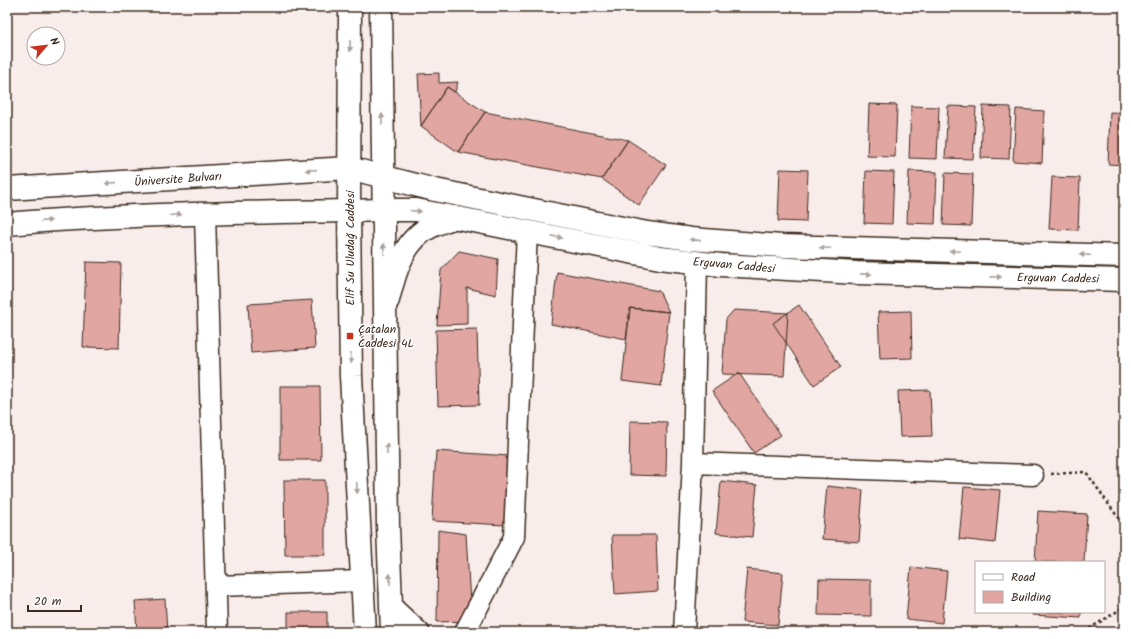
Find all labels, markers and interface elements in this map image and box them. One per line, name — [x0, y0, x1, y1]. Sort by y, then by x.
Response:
north arrow — [26, 26, 66, 66]
text: N — [44, 34, 64, 49]
one-way arrow — [347, 40, 353, 53]
one-way arrow — [379, 112, 385, 125]
street label: Üniversite Bulvarı — [134, 167, 222, 192]
one-way arrow — [305, 167, 317, 174]
one-way arrow — [105, 179, 117, 186]
street label: Elif Su Uludağ Caddesi — [341, 189, 360, 306]
one-way arrow — [410, 207, 422, 214]
one-way arrow — [170, 212, 183, 218]
one-way arrow — [40, 218, 52, 224]
one-way arrow — [551, 235, 563, 241]
one-way arrow — [689, 236, 701, 243]
one-way arrow — [381, 242, 387, 255]
one-way arrow — [819, 244, 831, 251]
one-way arrow — [949, 248, 961, 255]
street label: Erguvan Caddesi — [692, 252, 777, 279]
one-way arrow — [1079, 252, 1091, 259]
street label: Erguvan Caddesi — [1017, 268, 1101, 289]
one-way arrow — [860, 270, 872, 277]
one-way arrow — [990, 274, 1003, 280]
place label: Çatalan Caddesi 4L — [358, 320, 414, 353]
marker: Çatalan Caddesi 4L — [345, 331, 355, 341]
one-way arrow — [348, 352, 354, 365]
one-way arrow — [384, 442, 390, 455]
one-way arrow — [353, 482, 360, 494]
legend — [975, 561, 1105, 613]
text: Road — [1011, 568, 1036, 587]
one-way arrow — [387, 572, 393, 585]
scale bar — [28, 587, 81, 613]
text: Building — [1011, 588, 1051, 607]
text: 20 m — [34, 592, 62, 611]

